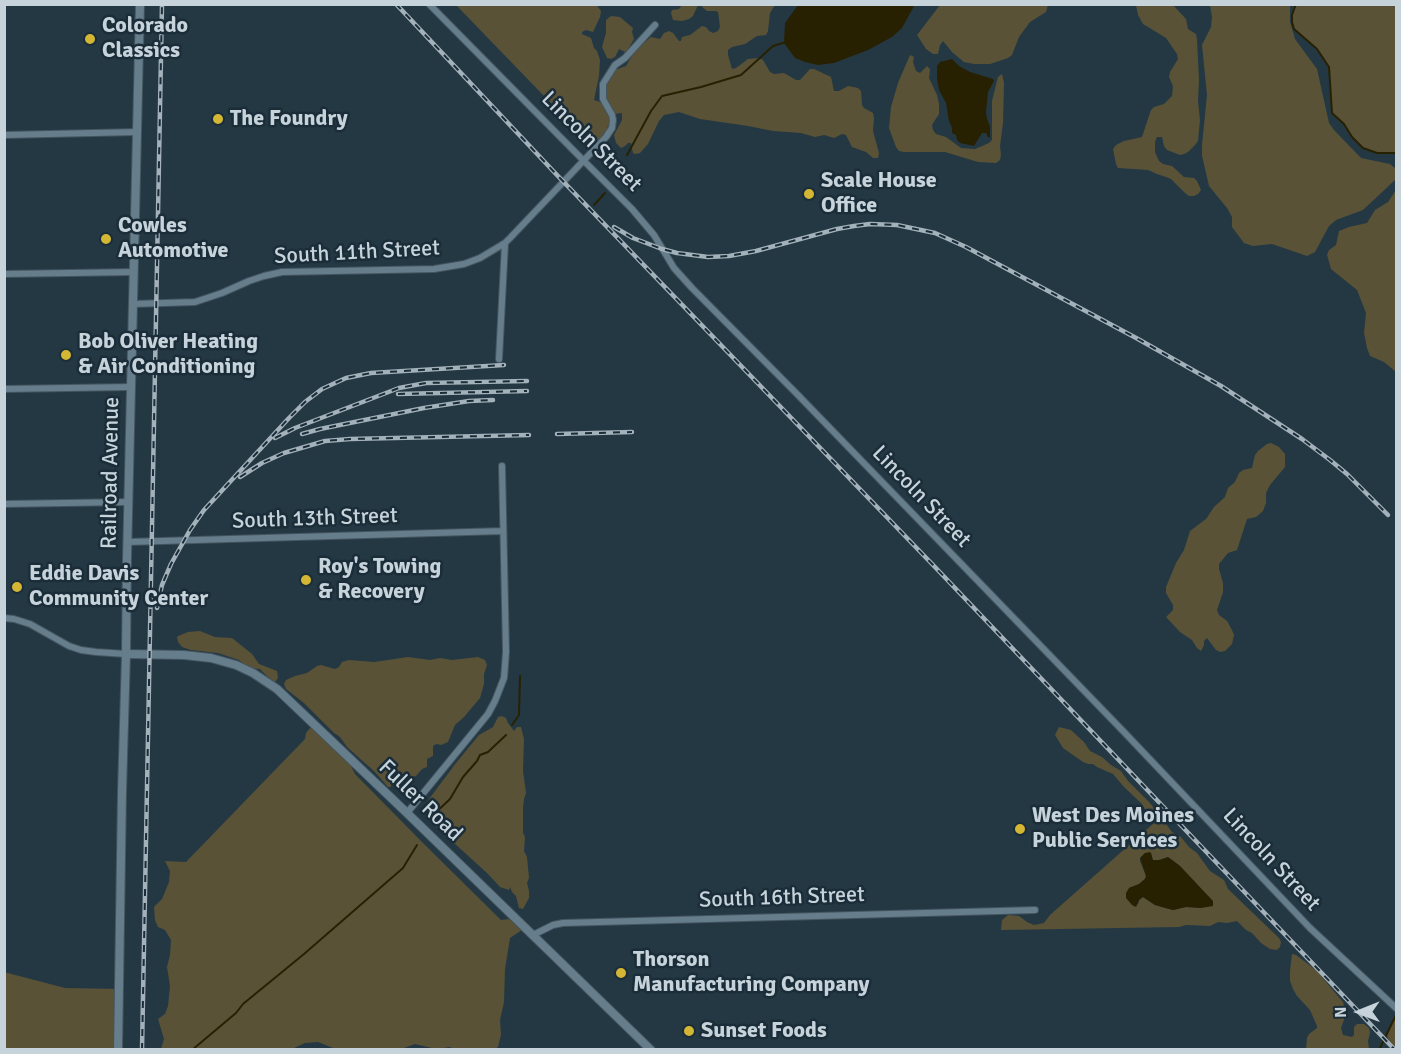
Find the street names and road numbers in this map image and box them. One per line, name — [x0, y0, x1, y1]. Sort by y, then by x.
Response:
street label: Lincoln Street — [535, 86, 647, 198]
street label: South 11th Street — [274, 235, 440, 271]
street label: Railroad Avenue — [96, 397, 126, 549]
street label: Lincoln Street — [866, 441, 976, 553]
street label: South 13th Street — [232, 503, 398, 535]
street label: Fuller Road — [373, 755, 467, 847]
street label: Lincoln Street — [1217, 803, 1325, 917]
street label: South 16th Street — [699, 882, 865, 914]

